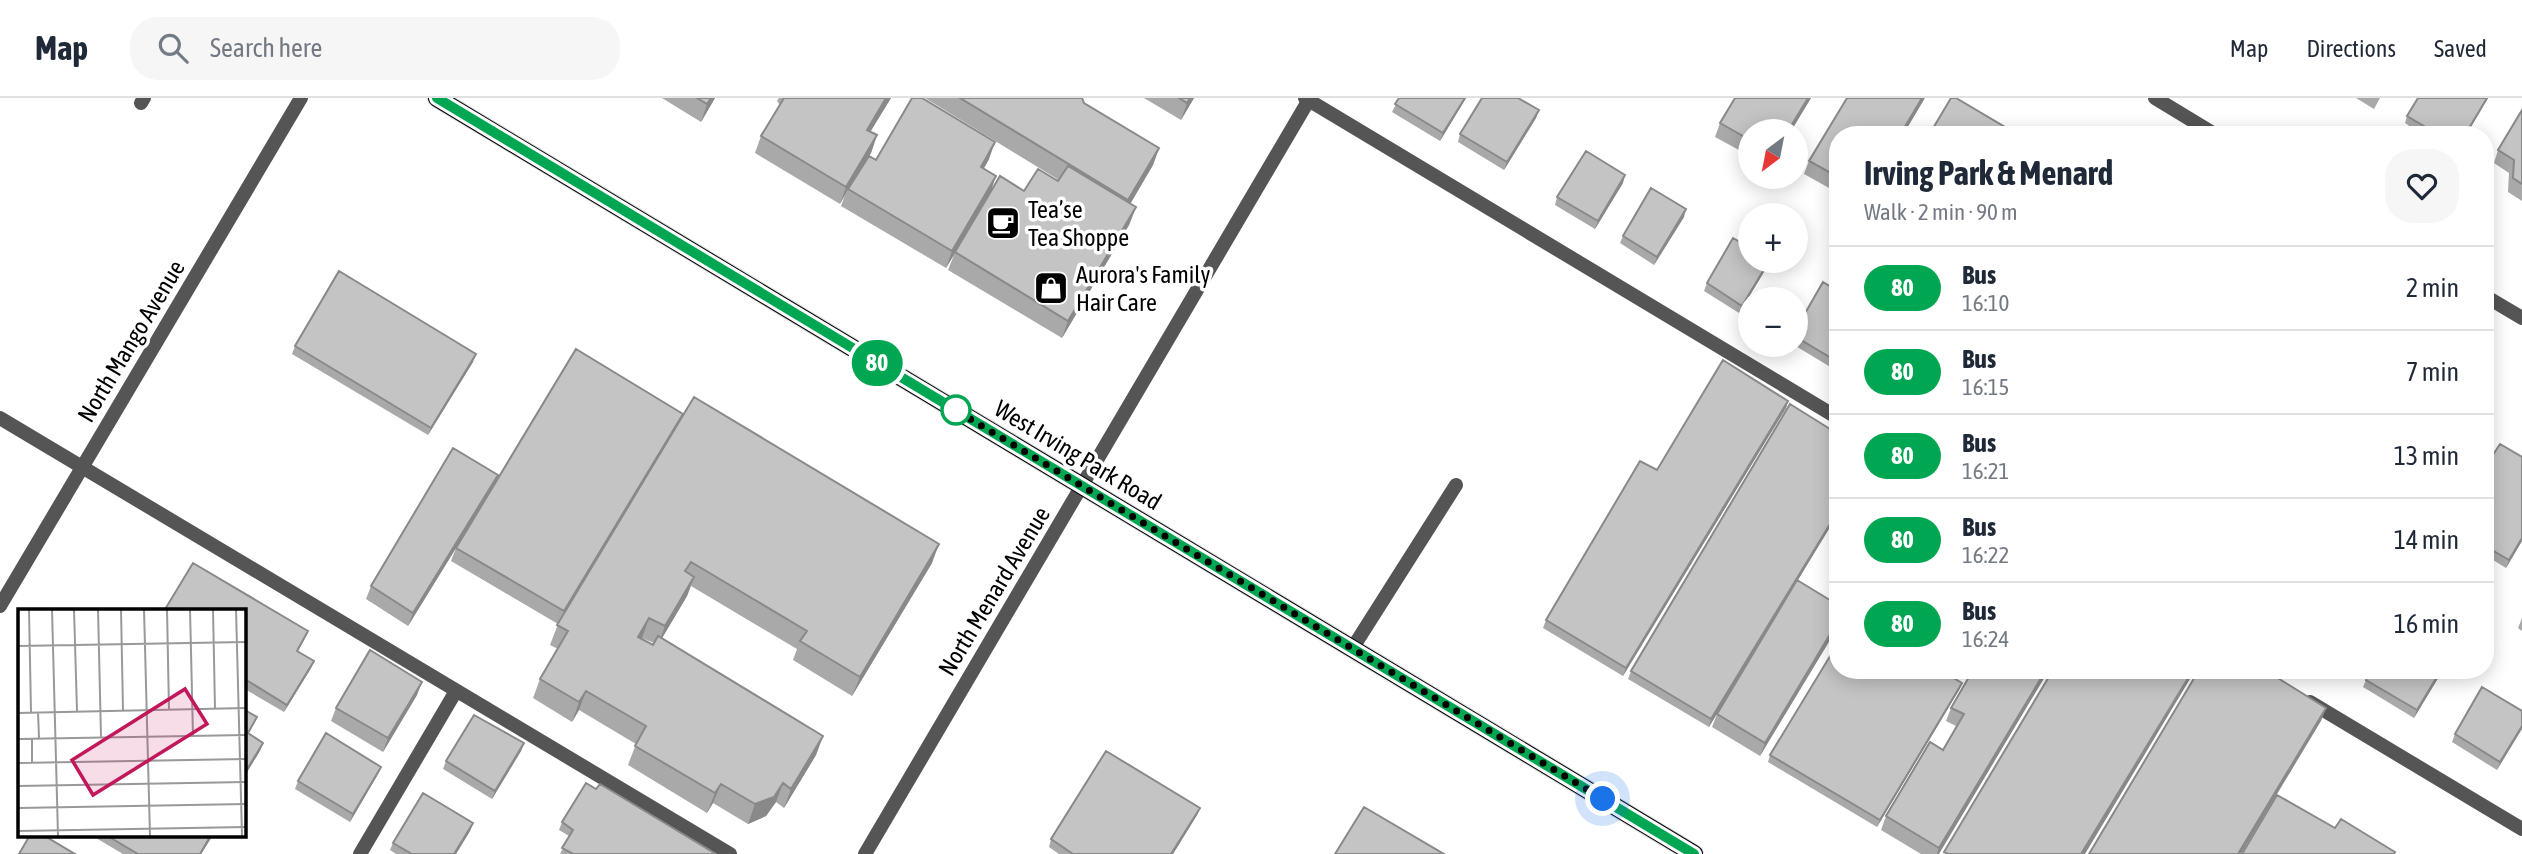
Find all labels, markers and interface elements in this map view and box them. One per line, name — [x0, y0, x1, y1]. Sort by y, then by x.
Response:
search box — [130, 17, 620, 80]
text: Map — [35, 29, 88, 67]
icon: search — [154, 29, 192, 67]
text: Search here — [210, 33, 322, 63]
text: Map — [2230, 35, 2268, 62]
text: Directions — [2306, 35, 2396, 62]
text: Saved — [2434, 35, 2487, 62]
north arrow — [1738, 119, 1808, 189]
map controls — [1738, 119, 1808, 357]
button: heart — [2385, 149, 2459, 223]
text: Irving Park & Menard — [1864, 154, 2113, 192]
place label: Tea’se Tea Shoppe — [1028, 196, 1129, 251]
text: Walk · 2 min · 90 m — [1864, 199, 2018, 225]
button: + — [1738, 203, 1808, 273]
cafe icon: Tea’se Tea Shoppe — [984, 204, 1022, 242]
street label: North Mango Avenue — [72, 255, 190, 427]
text: Bus — [1962, 260, 1996, 290]
place label: Aurora's Family Hair Care — [1076, 261, 1210, 316]
shop icon: Aurora's Family Hair Care — [1032, 269, 1070, 307]
text: 2 min — [2406, 273, 2459, 303]
text: 80 — [1891, 274, 1914, 301]
button: − — [1738, 287, 1808, 357]
text: 16:10 — [1962, 290, 2009, 316]
line badge: 80 — [846, 340, 908, 386]
text: Bus — [1962, 344, 1996, 374]
text: 80 — [866, 349, 888, 376]
text: 7 min — [2406, 357, 2459, 387]
text: 80 — [1891, 358, 1914, 385]
text: 16:15 — [1962, 374, 2009, 400]
unlabelled marker — [941, 395, 971, 425]
street label: West Irving Park Road — [990, 395, 1166, 515]
text: Bus — [1962, 428, 1996, 458]
text: 13 min — [2394, 441, 2459, 471]
text: 80 — [1891, 442, 1914, 469]
text: 16:21 — [1962, 458, 2009, 484]
street label: North Menard Avenue — [933, 502, 1055, 680]
text: Bus — [1962, 512, 1996, 542]
text: 14 min — [2394, 525, 2459, 555]
text: 80 — [1891, 526, 1914, 553]
text: 16:22 — [1962, 542, 2009, 568]
text: Bus — [1962, 596, 1996, 626]
inset map — [18, 609, 245, 836]
text: 16 min — [2394, 609, 2459, 639]
text: 80 — [1891, 610, 1914, 637]
text: 16:24 — [1962, 626, 2009, 652]
your location — [1585, 781, 1620, 816]

